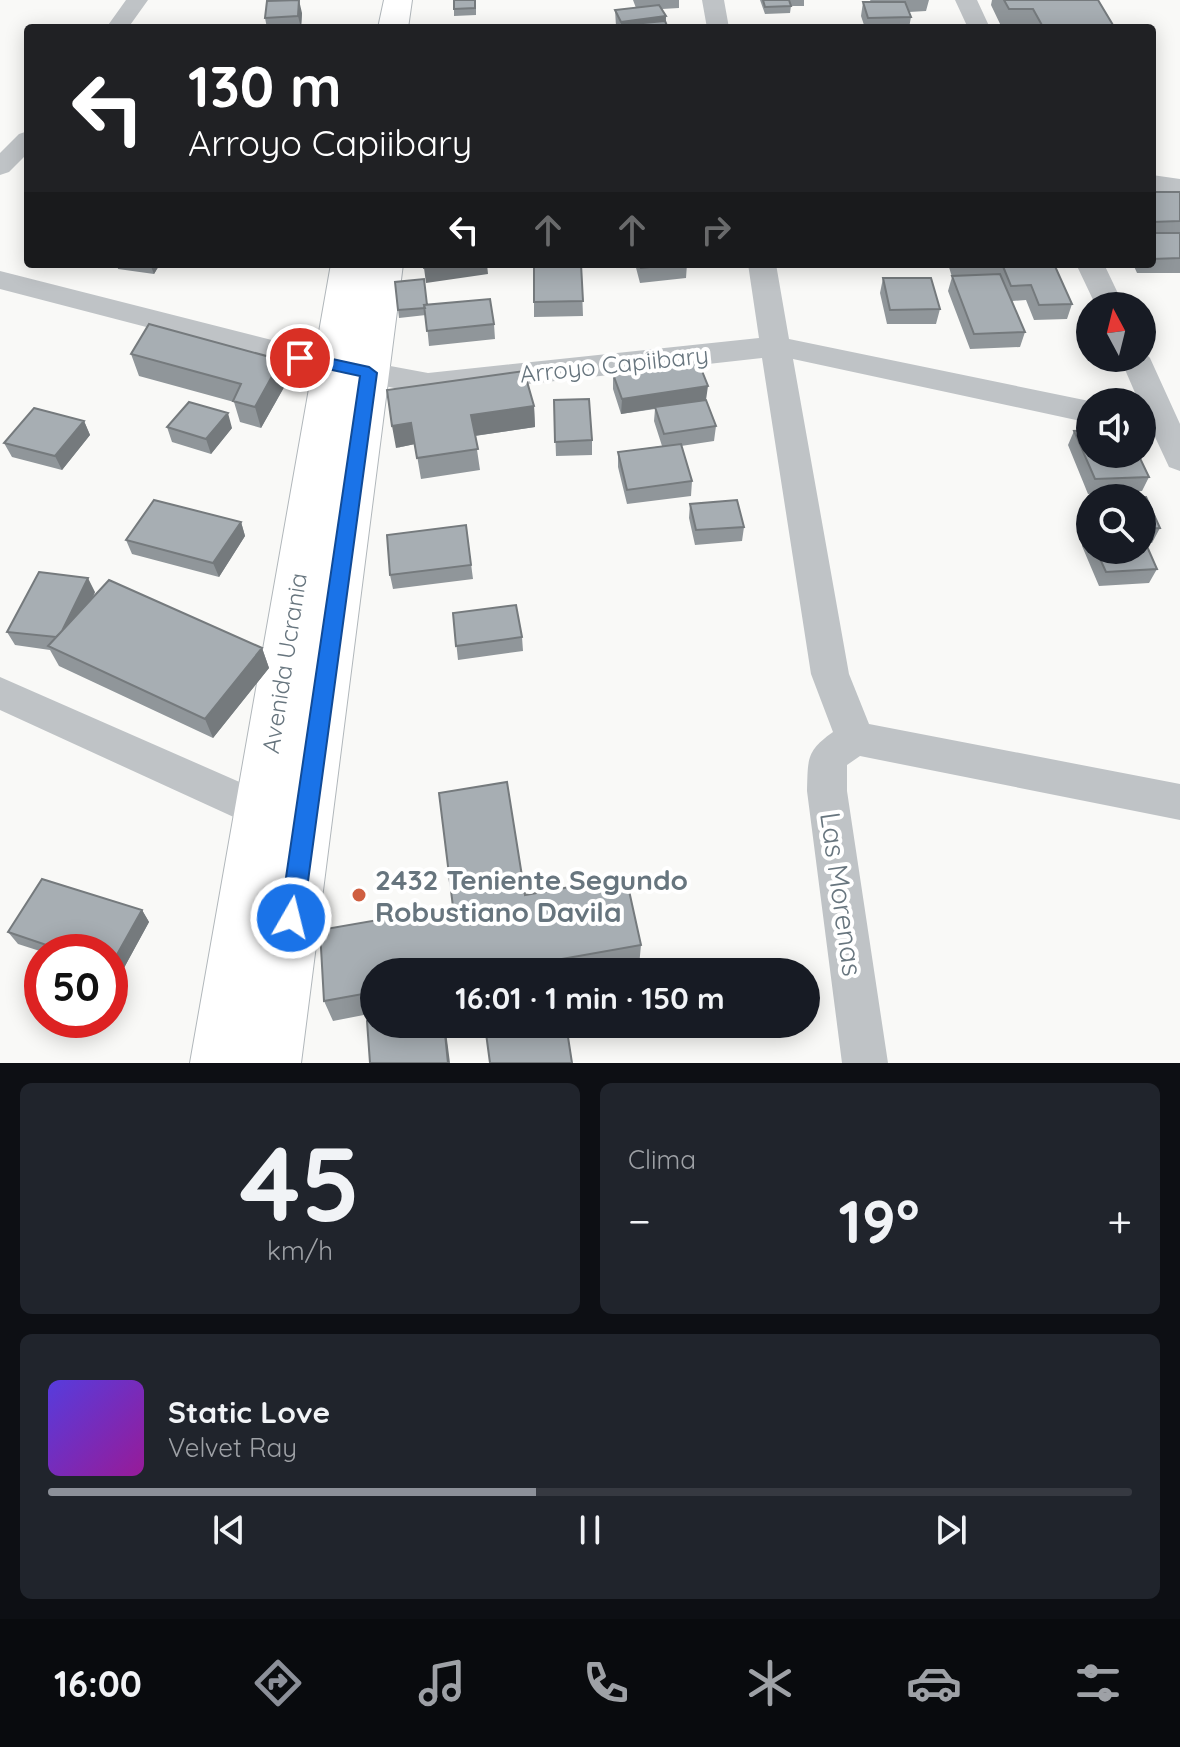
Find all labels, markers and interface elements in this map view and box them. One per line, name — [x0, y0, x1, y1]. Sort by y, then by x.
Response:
text: 130 m — [188, 51, 342, 121]
icon: left — [56, 56, 160, 160]
text: Arroyo Capiibary — [188, 120, 472, 165]
icon: left — [442, 208, 486, 252]
icon: ahead — [526, 208, 570, 252]
icon: ahead — [610, 208, 654, 252]
icon: right — [694, 208, 738, 252]
north arrow — [1076, 292, 1156, 372]
map controls — [1076, 292, 1156, 564]
pin — [266, 324, 334, 392]
icon: arrive — [278, 336, 322, 380]
street label: Arroyo Capiibary — [518, 339, 710, 389]
button: sound — [1076, 388, 1156, 468]
button: search — [1076, 484, 1156, 564]
street label: Avenida Ucrania — [255, 571, 313, 755]
street label: Las Morenas — [813, 810, 871, 978]
place label: 2432 Teniente Segundo Robustiano Davila — [375, 862, 688, 929]
position arrow — [249, 876, 333, 960]
marker: 2432 Teniente Segundo Robustiano Davila — [350, 886, 368, 904]
speed limit sign: 50 — [24, 934, 128, 1038]
text: 16:01 · 1 min · 150 m — [455, 979, 725, 1017]
text: 45 — [239, 1117, 361, 1247]
text: Clima — [628, 1143, 696, 1176]
text: 19° — [839, 1183, 920, 1258]
text: − — [628, 1193, 651, 1248]
text: + — [1107, 1193, 1132, 1248]
text: km/h — [267, 1234, 333, 1267]
text: Static Love — [168, 1393, 330, 1431]
text: Velvet Ray — [168, 1431, 297, 1464]
icon: previous — [207, 1508, 251, 1552]
icon: pause — [568, 1508, 612, 1552]
icon: next — [929, 1508, 973, 1552]
icon: directions — [250, 1655, 306, 1711]
icon: music — [414, 1655, 470, 1711]
icon: phone — [578, 1655, 634, 1711]
icon: climate — [742, 1655, 798, 1711]
icon: car — [906, 1655, 962, 1711]
icon: filters — [1070, 1655, 1126, 1711]
text: 16:00 — [54, 1661, 142, 1706]

